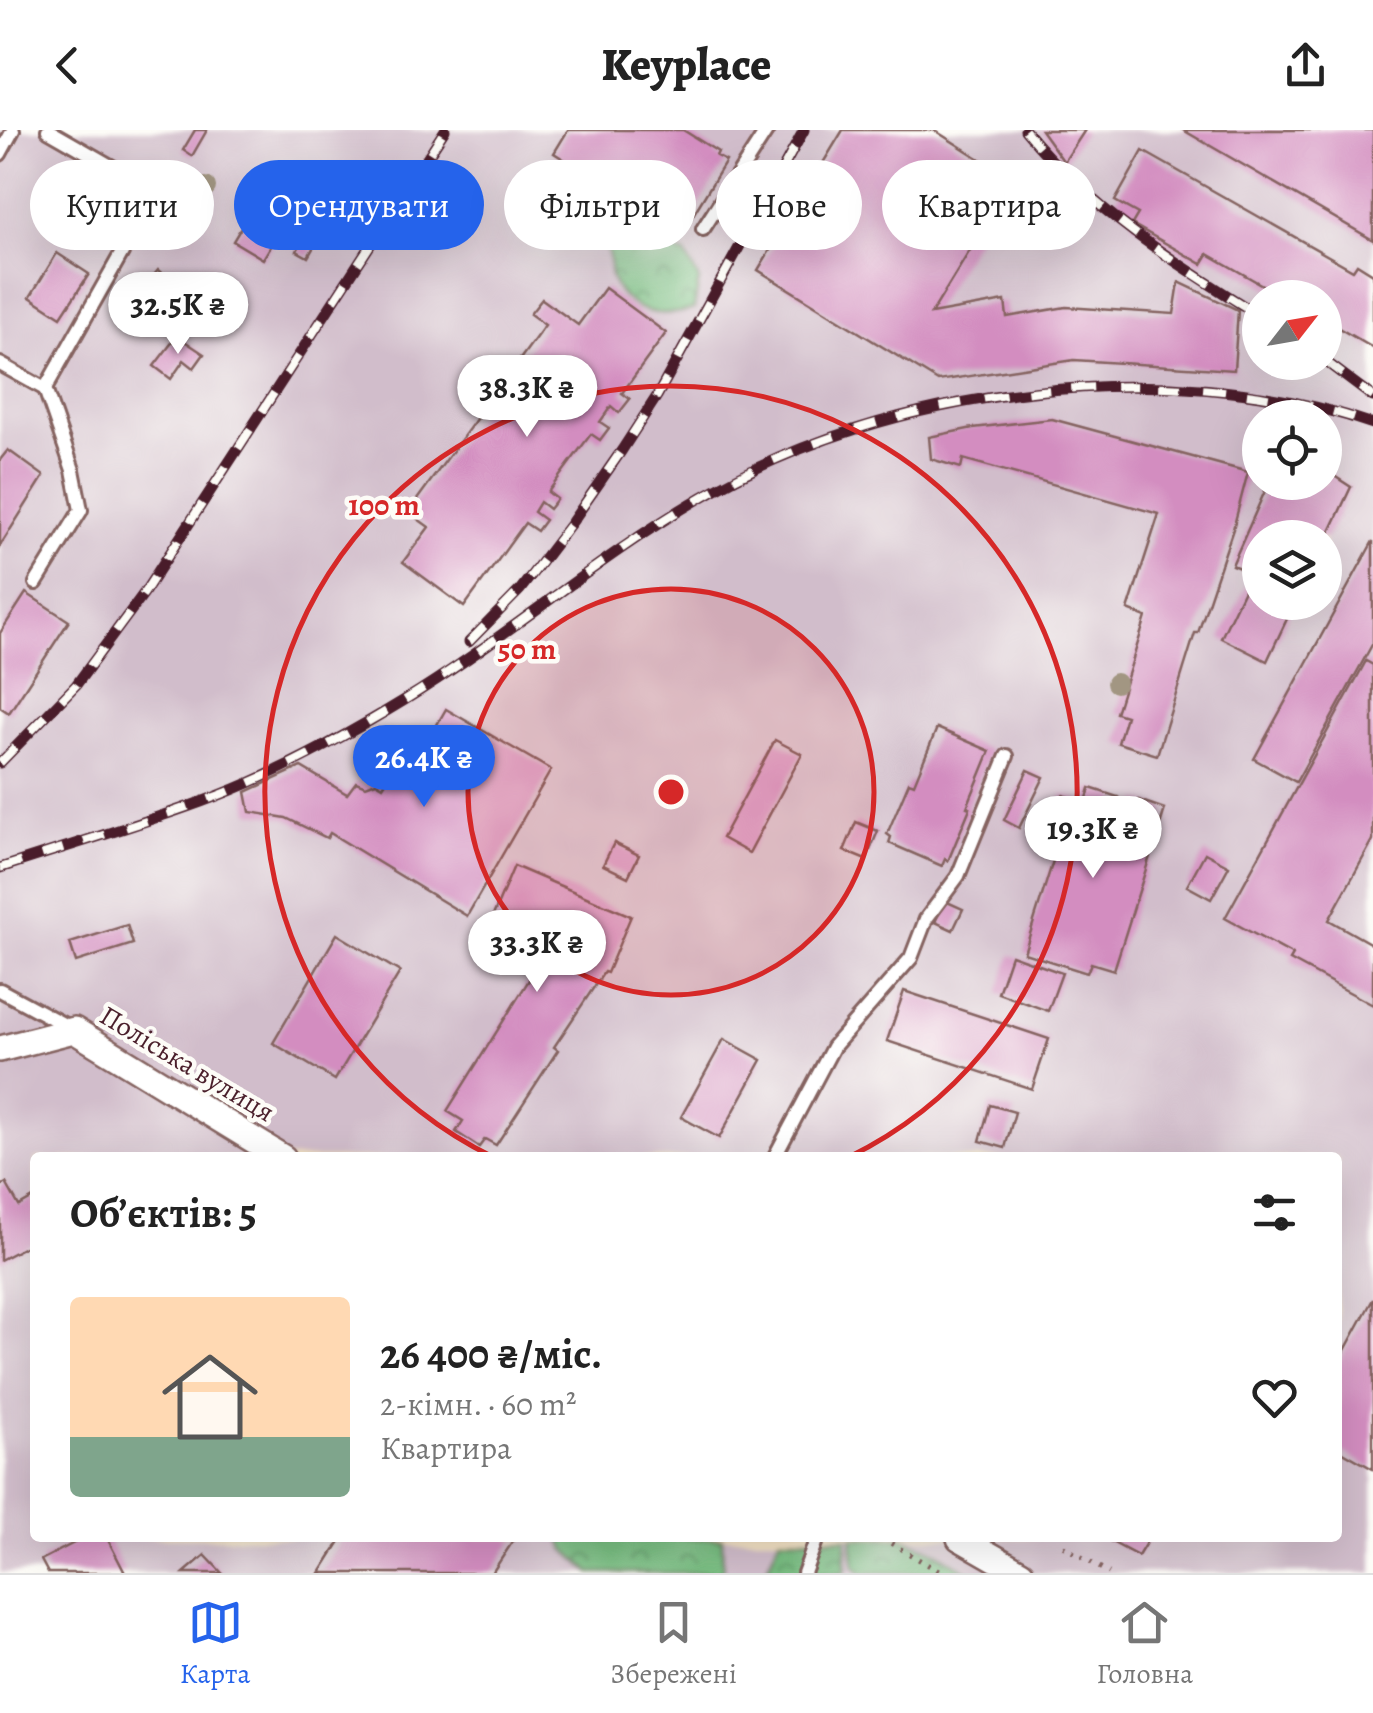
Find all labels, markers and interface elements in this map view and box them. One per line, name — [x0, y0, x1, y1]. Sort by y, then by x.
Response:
text: Keyplace — [601, 34, 772, 96]
icon: back — [40, 38, 95, 93]
icon: share — [1278, 38, 1333, 93]
chip: Купити — [30, 160, 214, 250]
chip: Орендувати — [234, 160, 484, 250]
chip: Фільтри — [504, 160, 696, 250]
chip: Нове — [716, 160, 862, 250]
chip: Квартира — [882, 160, 1096, 250]
pin: 32.5K ₴ — [86, 272, 270, 357]
north arrow — [1242, 280, 1342, 380]
map controls — [1242, 280, 1342, 620]
text: 32.5K ₴ — [130, 282, 226, 326]
pin: 38.3K ₴ — [435, 355, 619, 440]
text: 38.3K ₴ — [479, 365, 575, 409]
button: locate — [1242, 400, 1342, 500]
text: 100 m — [348, 485, 420, 525]
button: layers — [1242, 520, 1342, 620]
text: 50 m — [498, 629, 556, 669]
pin: 26.4K ₴ — [332, 725, 516, 810]
text: 26.4K ₴ — [375, 735, 473, 779]
centre of rings — [653, 774, 689, 810]
pin: 19.3K ₴ — [1001, 796, 1185, 881]
text: 19.3K ₴ — [1047, 806, 1139, 850]
pin: 33.3K ₴ — [445, 910, 629, 995]
text: 33.3K ₴ — [490, 920, 584, 964]
street label: Поліська вулиця — [93, 997, 281, 1131]
text: Об’єктів: 5 — [70, 1184, 257, 1241]
icon: filters — [1247, 1185, 1302, 1240]
text: 26 400 ₴/міс. — [380, 1325, 602, 1382]
icon: home — [150, 1337, 270, 1457]
icon: heart — [1247, 1370, 1302, 1425]
text: 2-кімн. · 60 m² — [380, 1382, 577, 1426]
text: Квартира — [380, 1426, 512, 1470]
tab: Карта — [180, 1595, 250, 1693]
tab: Збережені — [610, 1595, 737, 1693]
tab: Головна — [1097, 1595, 1193, 1693]

